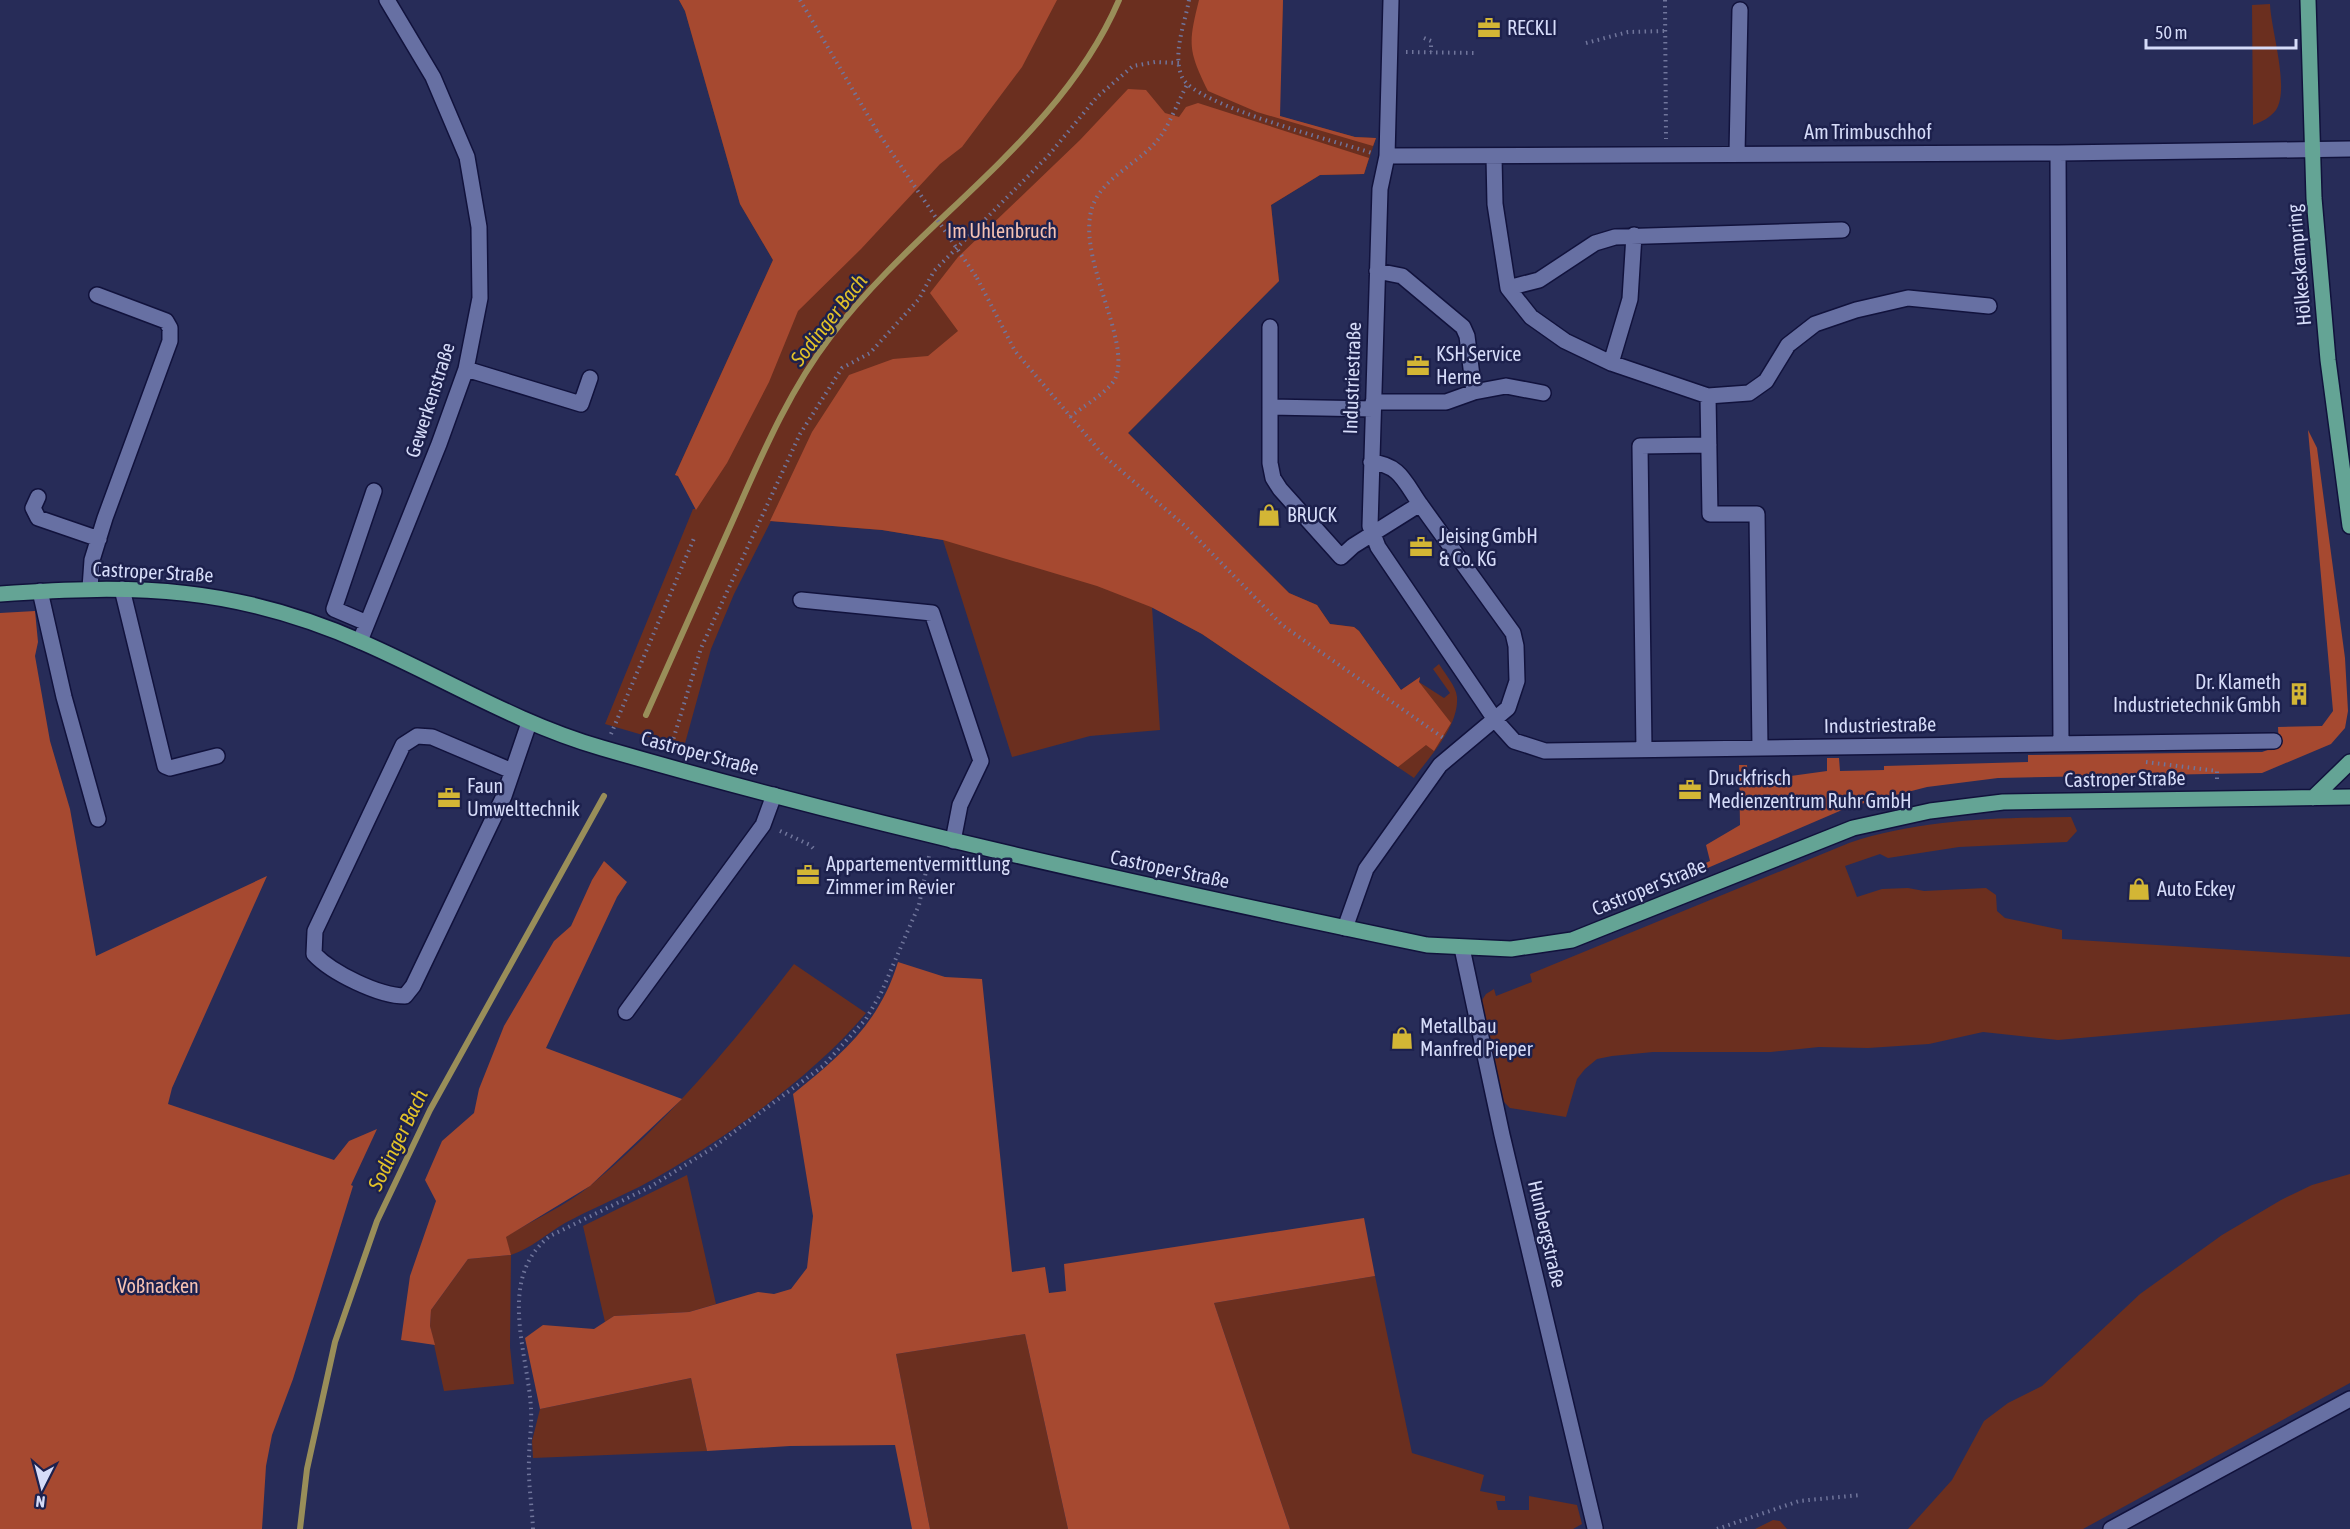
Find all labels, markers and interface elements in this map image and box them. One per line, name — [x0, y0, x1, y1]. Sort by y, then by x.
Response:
scale bar — [2146, 12, 2296, 50]
office icon: RECKLI — [1476, 15, 1502, 41]
place label: RECKLI — [1507, 16, 1557, 39]
text: 50 m — [2155, 22, 2187, 43]
street label: Am Trimbuschhof — [1804, 120, 1932, 143]
street label: Hölkeskampring — [2282, 203, 2315, 327]
park label: Im Uhlenbruch — [947, 219, 1057, 242]
water label: Sodinger Bach — [784, 269, 871, 371]
street label: Industriestraße — [1338, 321, 1365, 435]
street label: Gewerkenstraße — [400, 339, 459, 460]
place label: KSH Service Herne — [1436, 342, 1521, 388]
office icon: KSH Service Herne — [1405, 353, 1431, 379]
shop icon: BRUCK — [1256, 502, 1282, 528]
place label: BRUCK — [1287, 503, 1337, 526]
place label: Jeising GmbH & Co. KG — [1439, 524, 1538, 570]
office icon: Jeising GmbH & Co. KG — [1408, 534, 1434, 560]
street label: Castroper Straße — [92, 557, 214, 586]
place label: Dr. Klameth Industrietechnik Gmbh — [2113, 670, 2281, 716]
building icon: Dr. Klameth Industrietechnik Gmbh — [2286, 681, 2312, 707]
street label: Industriestraße — [1824, 712, 1936, 737]
street label: Castroper Straße — [639, 726, 762, 779]
place label: Druckfrisch Medienzentrum Ruhr GmbH — [1708, 766, 1912, 812]
street label: Castroper Straße — [2064, 766, 2186, 791]
place label: Faun Umwelttechnik — [467, 774, 580, 820]
office icon: Druckfrisch Medienzentrum Ruhr GmbH — [1677, 777, 1703, 803]
office icon: Faun Umwelttechnik — [436, 785, 462, 811]
street label: Castroper Straße — [1109, 845, 1232, 892]
place label: Appartementvermittlung Zimmer im Revier — [826, 852, 1011, 898]
street label: Castroper Straße — [1588, 853, 1709, 920]
office icon: Appartementvermittlung Zimmer im Revier — [795, 862, 821, 888]
shop icon: Auto Eckey — [2126, 876, 2152, 902]
place label: Auto Eckey — [2157, 877, 2236, 900]
place label: Metallbau Manfred Pieper — [1420, 1014, 1534, 1060]
shop icon: Metallbau Manfred Pieper — [1389, 1025, 1415, 1051]
water label: Sodinger Bach — [362, 1085, 432, 1195]
street label: Hunbergstraße — [1524, 1178, 1571, 1290]
park label: Voßnacken — [117, 1274, 199, 1297]
north arrow — [12, 1457, 72, 1517]
text: N — [35, 1492, 46, 1511]

